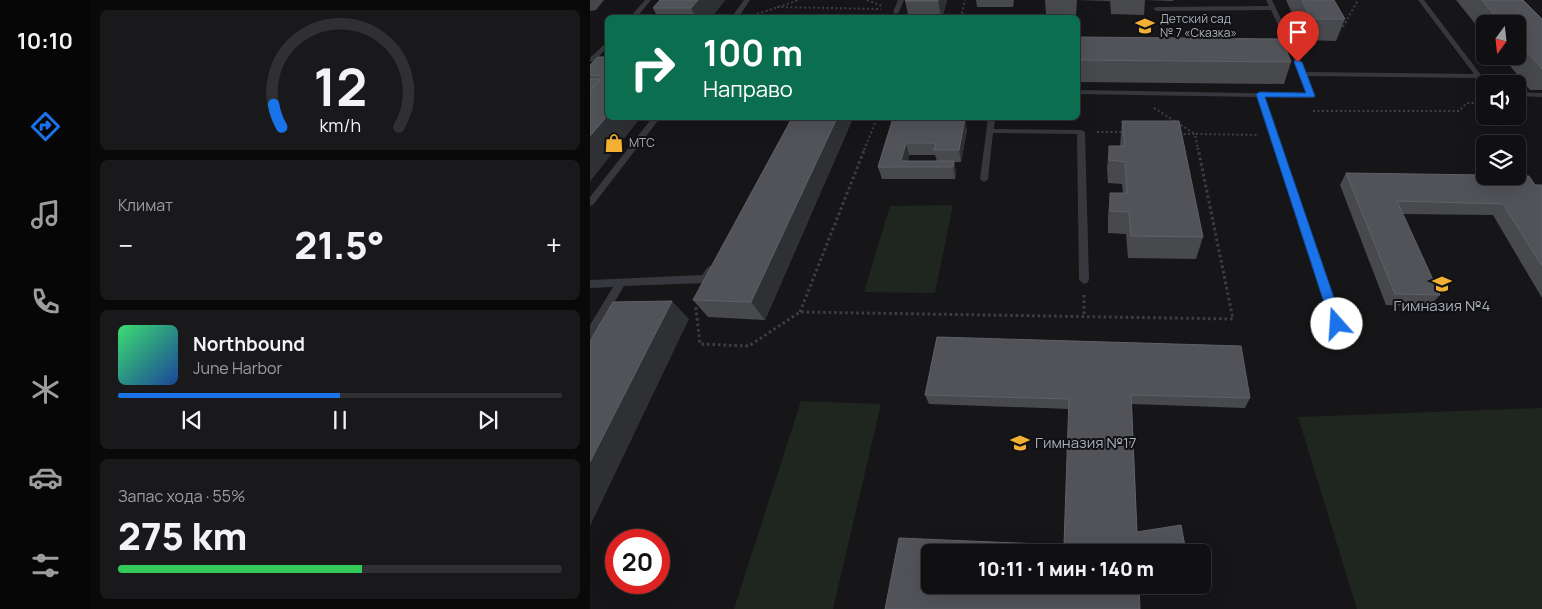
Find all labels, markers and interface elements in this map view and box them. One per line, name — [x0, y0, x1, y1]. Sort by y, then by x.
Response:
place label: Детский сад № 7 «Сказка» — [1160, 10, 1237, 41]
pin — [1277, 11, 1319, 62]
school or university icon: Детский сад № 7 «Сказка» — [1134, 15, 1156, 37]
north arrow — [1476, 15, 1526, 65]
map controls — [1476, 15, 1526, 185]
icon: arrive — [1284, 18, 1312, 46]
text: 10:10 — [17, 26, 73, 56]
text: 100 m — [703, 29, 803, 77]
icon: right — [620, 35, 685, 100]
text: 12 — [313, 51, 367, 122]
text: Направо — [703, 74, 793, 104]
button: sound — [1476, 75, 1526, 125]
icon: directions — [28, 109, 63, 144]
text: km/h — [319, 113, 361, 137]
shop icon: МТС — [603, 132, 625, 154]
place label: МТС — [629, 134, 655, 151]
button: layers — [1476, 135, 1526, 185]
text: Климат — [118, 194, 173, 216]
icon: music — [28, 197, 63, 232]
text: 21.5° — [294, 218, 385, 270]
text: − — [118, 226, 133, 264]
text: + — [546, 226, 562, 264]
school or university icon: Гимназия №4 — [1431, 273, 1453, 295]
icon: phone — [28, 284, 63, 319]
place label: Гимназия №4 — [1394, 295, 1491, 316]
position arrow — [1310, 297, 1362, 349]
text: Northbound — [193, 331, 305, 357]
text: June Harbor — [193, 357, 282, 379]
icon: climate — [28, 372, 63, 407]
icon: previous — [178, 406, 206, 434]
icon: pause — [326, 406, 354, 434]
icon: next — [474, 406, 502, 434]
school or university icon: Гимназия №17 — [1009, 432, 1031, 454]
place label: Гимназия №17 — [1035, 432, 1136, 453]
icon: car — [28, 460, 63, 495]
text: Запас хода · 55% — [118, 485, 245, 507]
text: 275 km — [118, 509, 247, 561]
speed limit sign: 20 — [605, 529, 670, 594]
icon: filters — [28, 548, 63, 583]
text: 10:11 · 1 мин · 140 m — [978, 556, 1154, 582]

